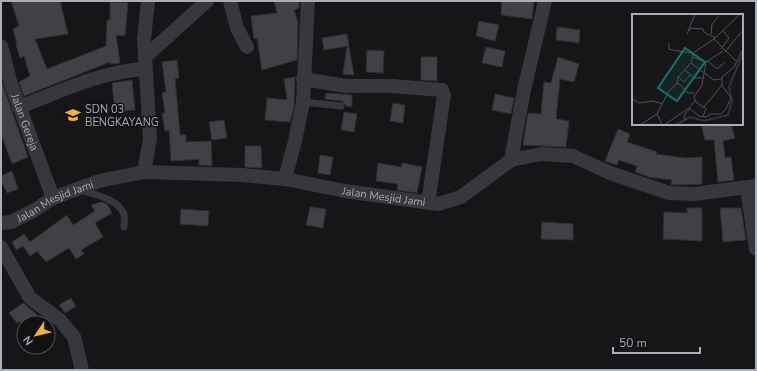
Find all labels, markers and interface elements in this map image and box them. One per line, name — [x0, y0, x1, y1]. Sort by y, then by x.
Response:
inset map — [632, 14, 743, 125]
street label: Jalan Gereja — [7, 91, 42, 153]
place label: SDN 03 BENGKAYANG — [85, 102, 159, 130]
school or university icon: SDN 03 BENGKAYANG — [64, 106, 82, 124]
street label: Jalan Mesjid Jami — [13, 177, 96, 226]
street label: Jalan Mesjid Jami — [340, 183, 426, 210]
north arrow — [16, 315, 56, 355]
scale bar — [613, 329, 700, 355]
text: N — [20, 333, 37, 348]
text: 50 m — [619, 335, 647, 351]

